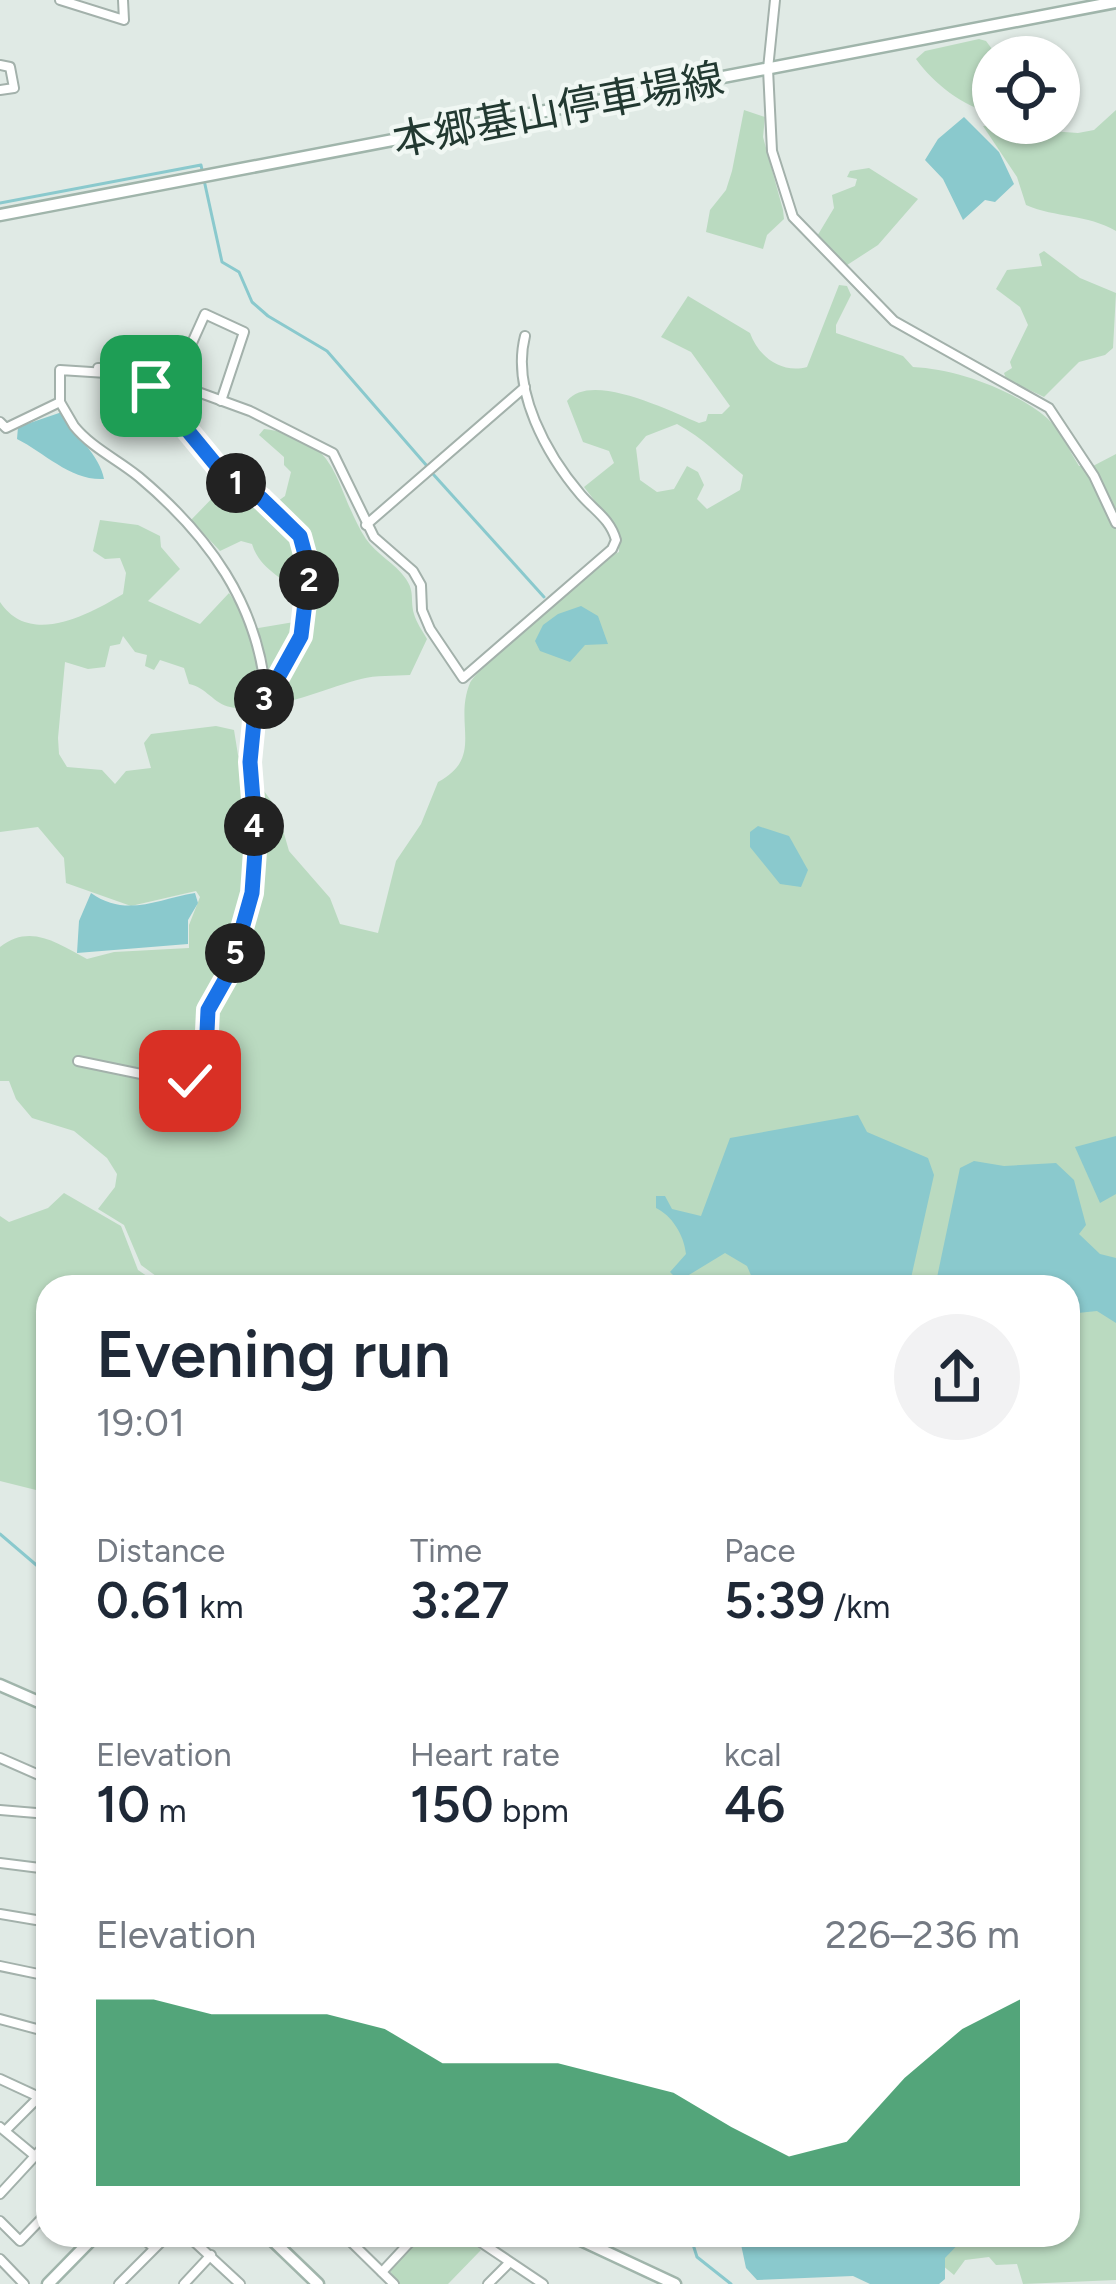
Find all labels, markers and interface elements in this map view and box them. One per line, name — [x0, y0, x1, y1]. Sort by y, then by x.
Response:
map controls — [972, 36, 1080, 144]
button: locate — [972, 36, 1080, 144]
street label: 本郷基山停車場線 — [388, 52, 728, 167]
pin — [100, 335, 202, 437]
icon: arrive — [118, 353, 184, 419]
pin: 1 — [206, 453, 266, 513]
text: 1 — [229, 463, 243, 502]
pin: 2 — [279, 550, 339, 610]
text: 2 — [299, 560, 319, 599]
pin: 3 — [234, 669, 294, 729]
text: 3 — [255, 679, 273, 718]
pin: 4 — [224, 796, 284, 856]
text: 4 — [244, 806, 264, 845]
pin: 5 — [205, 923, 265, 983]
text: 5 — [225, 933, 245, 972]
pin — [139, 1030, 241, 1132]
icon: check — [157, 1048, 223, 1114]
text: Evening run — [96, 1314, 451, 1394]
button: share — [894, 1314, 1020, 1440]
text: 19:01 — [96, 1399, 185, 1446]
text: Distance — [96, 1531, 225, 1570]
text: Time — [410, 1531, 482, 1570]
text: Pace — [724, 1531, 795, 1570]
text: 0.61 — [96, 1570, 191, 1631]
text: 3:27 — [410, 1570, 510, 1631]
text: 5:39 — [724, 1570, 825, 1631]
text: km — [191, 1587, 244, 1626]
text: /km — [825, 1587, 890, 1626]
text: Elevation — [96, 1735, 232, 1774]
text: Heart rate — [410, 1735, 560, 1774]
text: kcal — [724, 1735, 782, 1774]
text: 10 — [96, 1774, 150, 1835]
text: 150 — [410, 1774, 494, 1835]
text: 46 — [724, 1774, 785, 1835]
text: m — [150, 1791, 187, 1830]
text: bpm — [494, 1791, 569, 1830]
text: Elevation — [96, 1911, 256, 1958]
text: 226–236 m — [825, 1911, 1020, 1958]

